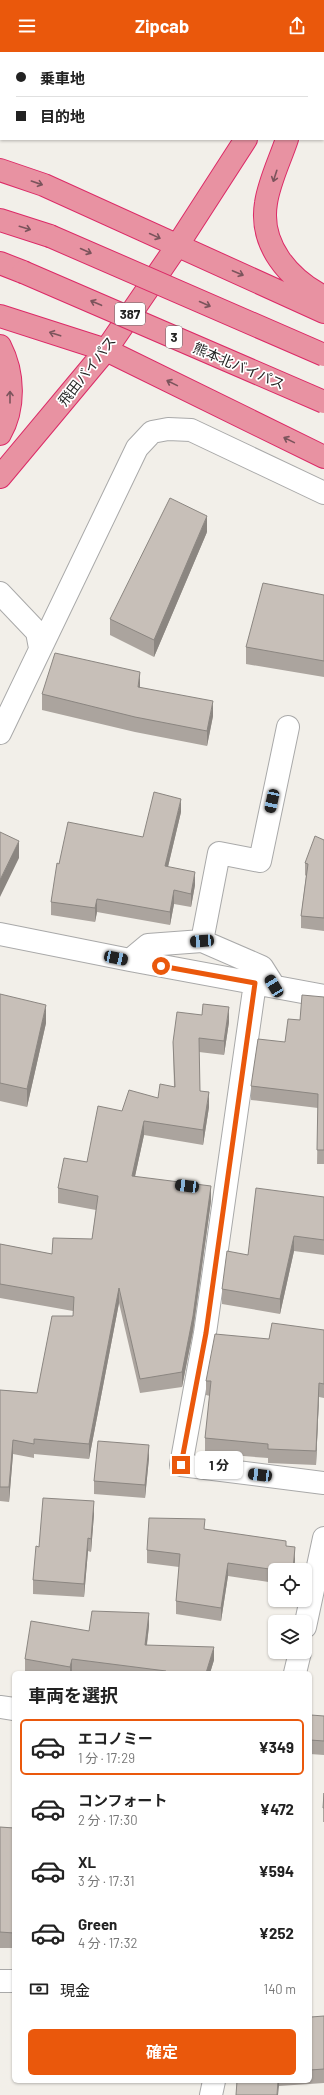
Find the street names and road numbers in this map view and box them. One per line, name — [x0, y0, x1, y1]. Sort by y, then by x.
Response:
road number: 387 — [115, 303, 145, 325]
road number: 3 — [166, 326, 182, 348]
street label: 飛田バイパス — [54, 332, 119, 409]
street label: 熊本北バイパス — [191, 339, 287, 392]

